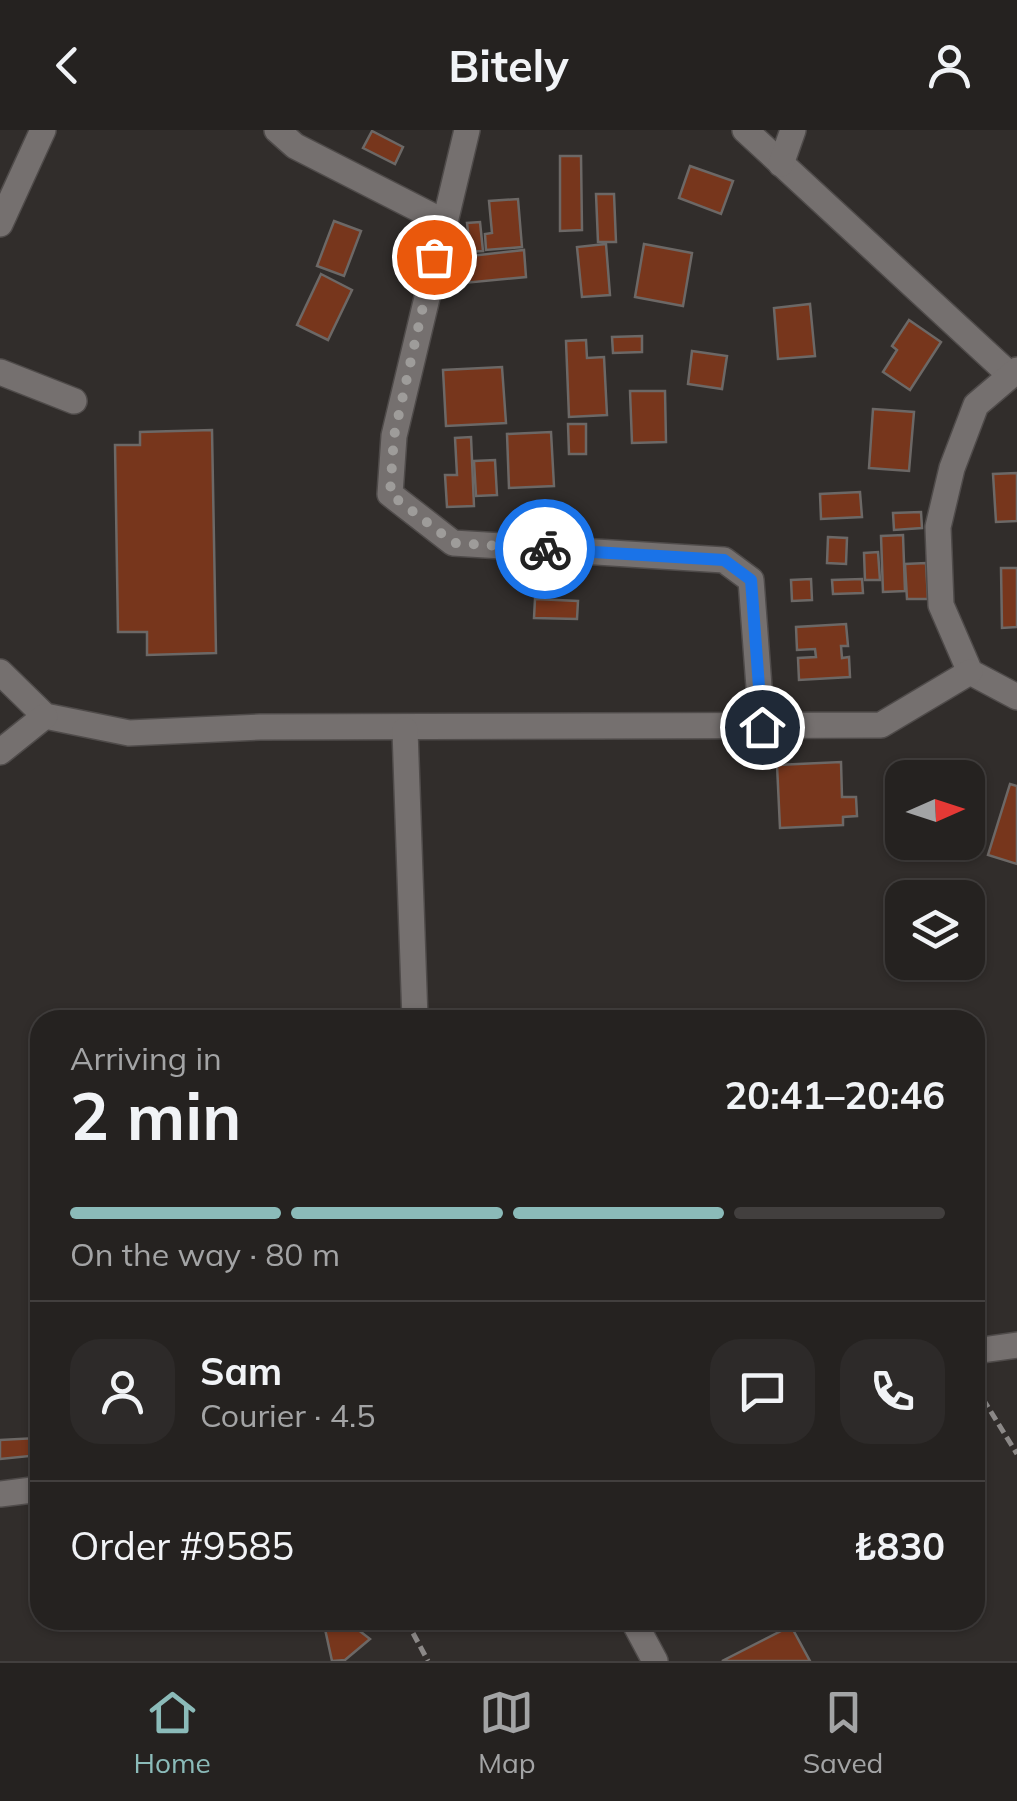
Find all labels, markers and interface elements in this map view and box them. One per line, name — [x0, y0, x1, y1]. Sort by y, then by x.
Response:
text: Bitely — [448, 37, 569, 93]
icon: back — [40, 38, 95, 93]
icon: person — [922, 38, 977, 93]
pin — [392, 215, 477, 300]
icon: bag — [407, 230, 462, 285]
courier — [495, 499, 595, 599]
icon: bike — [518, 522, 573, 577]
pin — [720, 685, 805, 770]
icon: home — [735, 700, 790, 755]
north arrow — [885, 760, 985, 860]
map controls — [885, 760, 985, 980]
button: layers — [885, 880, 985, 980]
text: Arriving in — [70, 1038, 222, 1078]
text: 20:41–20:46 — [725, 1071, 945, 1119]
text: 2 min — [70, 1075, 241, 1156]
text: On the way · 80 m — [70, 1234, 340, 1274]
button: person — [70, 1339, 175, 1444]
button: chat — [710, 1339, 815, 1444]
button: phone — [840, 1339, 945, 1444]
text: Sam — [200, 1347, 282, 1395]
text: Courier · 4.5 — [200, 1395, 376, 1435]
text: Order #9585 — [70, 1522, 294, 1570]
text: ₺830 — [854, 1522, 945, 1570]
tab: Home — [134, 1685, 211, 1780]
tab: Map — [478, 1685, 536, 1780]
tab: Saved — [803, 1685, 883, 1780]

